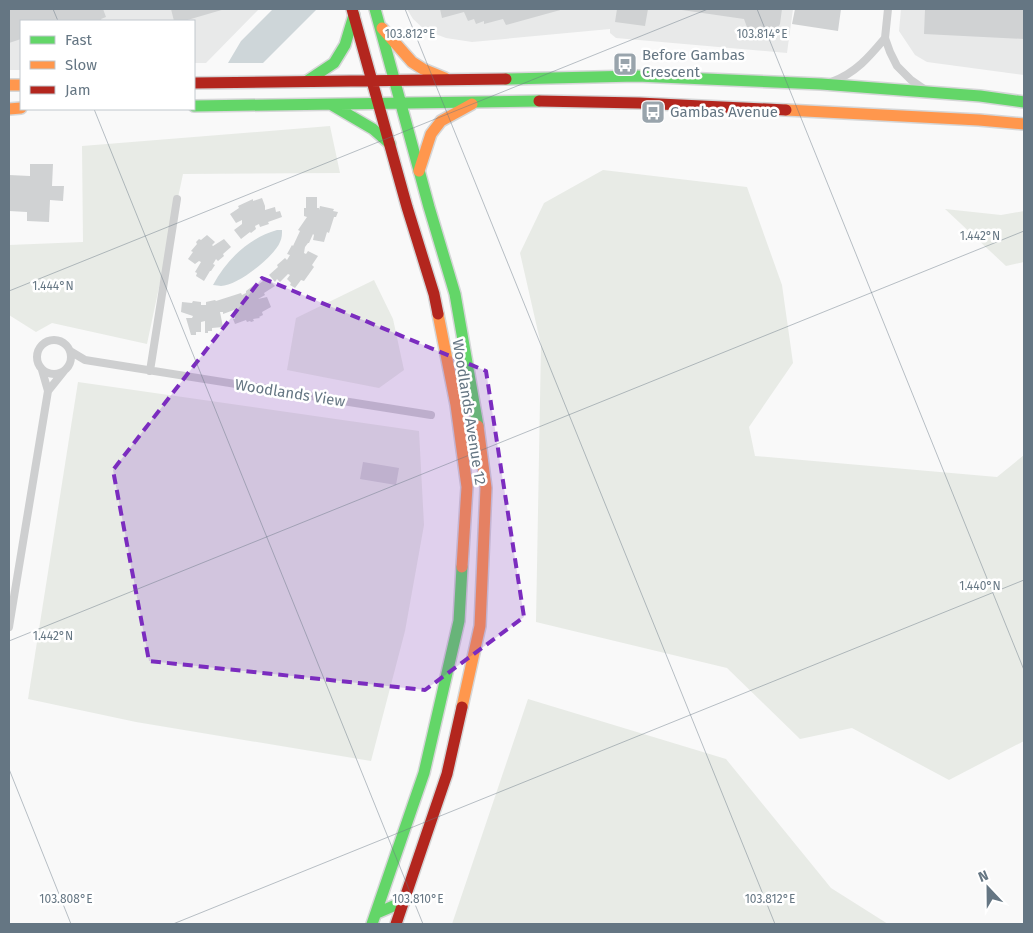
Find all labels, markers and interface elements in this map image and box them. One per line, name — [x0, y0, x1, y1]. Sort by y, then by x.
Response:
legend — [20, 20, 195, 110]
text: 103.812°E — [385, 27, 435, 41]
text: 103.814°E — [736, 27, 788, 41]
text: Fast — [65, 31, 92, 49]
place label: Before Gambas Crescent — [642, 46, 745, 81]
bus stop icon: Before Gambas Crescent — [612, 51, 638, 77]
text: Slow — [65, 56, 97, 74]
text: Jam — [65, 81, 91, 99]
bus stop icon: Gambas Avenue — [640, 99, 666, 125]
place label: Gambas Avenue — [670, 103, 778, 121]
text: 1.442°N — [960, 229, 1000, 243]
text: 1.444°N — [32, 279, 74, 293]
street label: Woodlands Avenue 12 — [449, 338, 489, 486]
street label: Woodlands View — [234, 375, 347, 411]
text: 1.440°N — [959, 579, 1001, 593]
text: 1.442°N — [33, 629, 73, 643]
north arrow — [963, 863, 1013, 913]
text: N — [976, 867, 991, 886]
text: 103.808°E — [39, 892, 93, 906]
text: 103.810°E — [392, 892, 444, 906]
text: 103.812°E — [745, 892, 795, 906]

